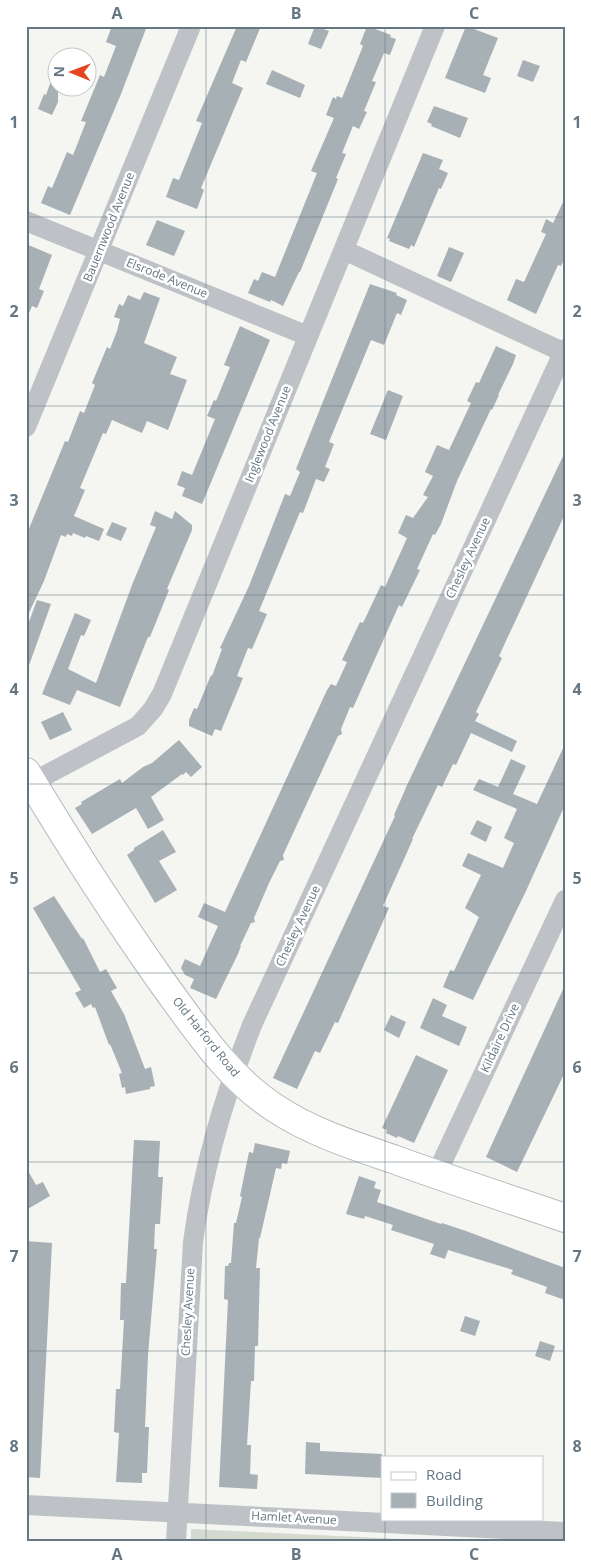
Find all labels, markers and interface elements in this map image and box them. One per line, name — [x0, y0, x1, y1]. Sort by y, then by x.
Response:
text: A — [111, 2, 123, 24]
text: B — [291, 2, 301, 24]
text: C — [469, 2, 479, 24]
north arrow — [48, 48, 98, 98]
text: N — [49, 66, 68, 78]
text: 1 — [9, 111, 19, 133]
text: 1 — [572, 111, 582, 133]
street label: Bauernwood Avenue — [79, 169, 138, 284]
street label: Elsrode Avenue — [124, 253, 211, 302]
text: 2 — [9, 300, 19, 322]
text: 2 — [572, 300, 582, 322]
street label: Inglewood Avenue — [240, 383, 295, 485]
text: 3 — [9, 489, 19, 511]
text: 3 — [572, 489, 582, 511]
street label: Chesley Avenue — [441, 514, 494, 601]
text: 4 — [9, 678, 19, 700]
text: 4 — [572, 678, 582, 700]
text: 5 — [9, 867, 19, 889]
text: 5 — [572, 867, 582, 889]
street label: Chesley Avenue — [271, 882, 324, 969]
street label: Old Harford Road — [169, 993, 244, 1080]
street label: Kildaire Drive — [476, 1000, 523, 1075]
text: 6 — [9, 1056, 19, 1078]
text: 6 — [572, 1056, 582, 1078]
text: 7 — [9, 1245, 19, 1267]
text: 7 — [572, 1245, 582, 1267]
street label: Chesley Avenue — [177, 1267, 198, 1356]
text: 8 — [9, 1435, 19, 1457]
text: 8 — [572, 1435, 582, 1457]
legend — [381, 1456, 544, 1520]
text: Road — [426, 1464, 462, 1484]
text: Building — [426, 1490, 483, 1510]
street label: Hamlet Avenue — [251, 1507, 337, 1528]
text: A — [111, 1543, 123, 1565]
text: B — [291, 1543, 301, 1565]
text: C — [469, 1543, 479, 1565]

